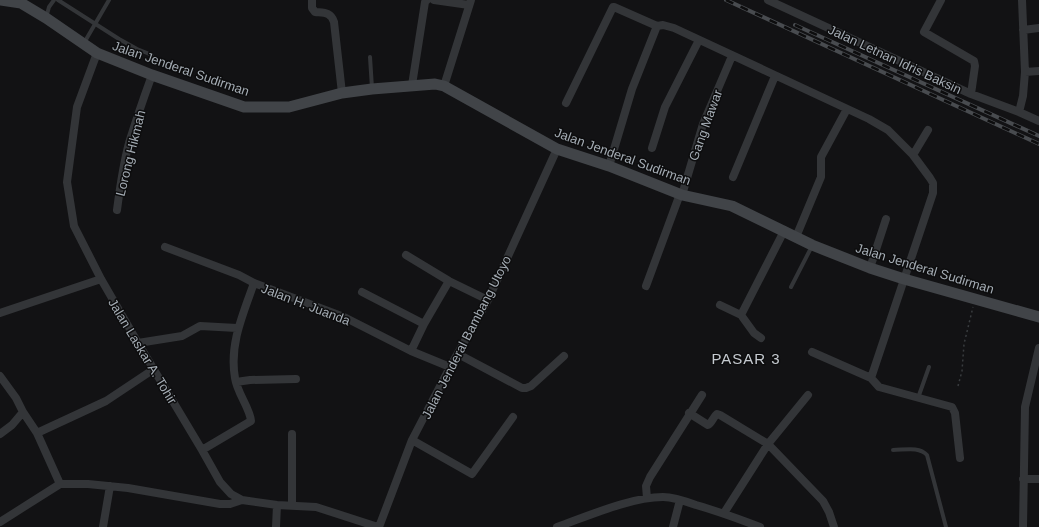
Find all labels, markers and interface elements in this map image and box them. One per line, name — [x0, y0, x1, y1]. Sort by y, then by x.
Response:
street label: Jalan Letnan Idris Baksin — [826, 22, 964, 97]
street label: Jalan Jenderal Sudirman — [110, 38, 251, 99]
street label: Gang Mawar — [686, 87, 725, 163]
street label: Lorong Hikmah — [113, 109, 148, 198]
street label: Jalan Jenderal Sudirman — [553, 125, 693, 188]
street label: Jalan Jenderal Sudirman — [854, 240, 996, 297]
street label: Jalan Jenderal Bambang Utoyo — [419, 253, 514, 421]
street label: Jalan H. Juanda — [259, 281, 353, 329]
street label: Jalan Laskar A. Tohir — [105, 296, 180, 407]
district label: PASAR 3 — [711, 350, 781, 367]

